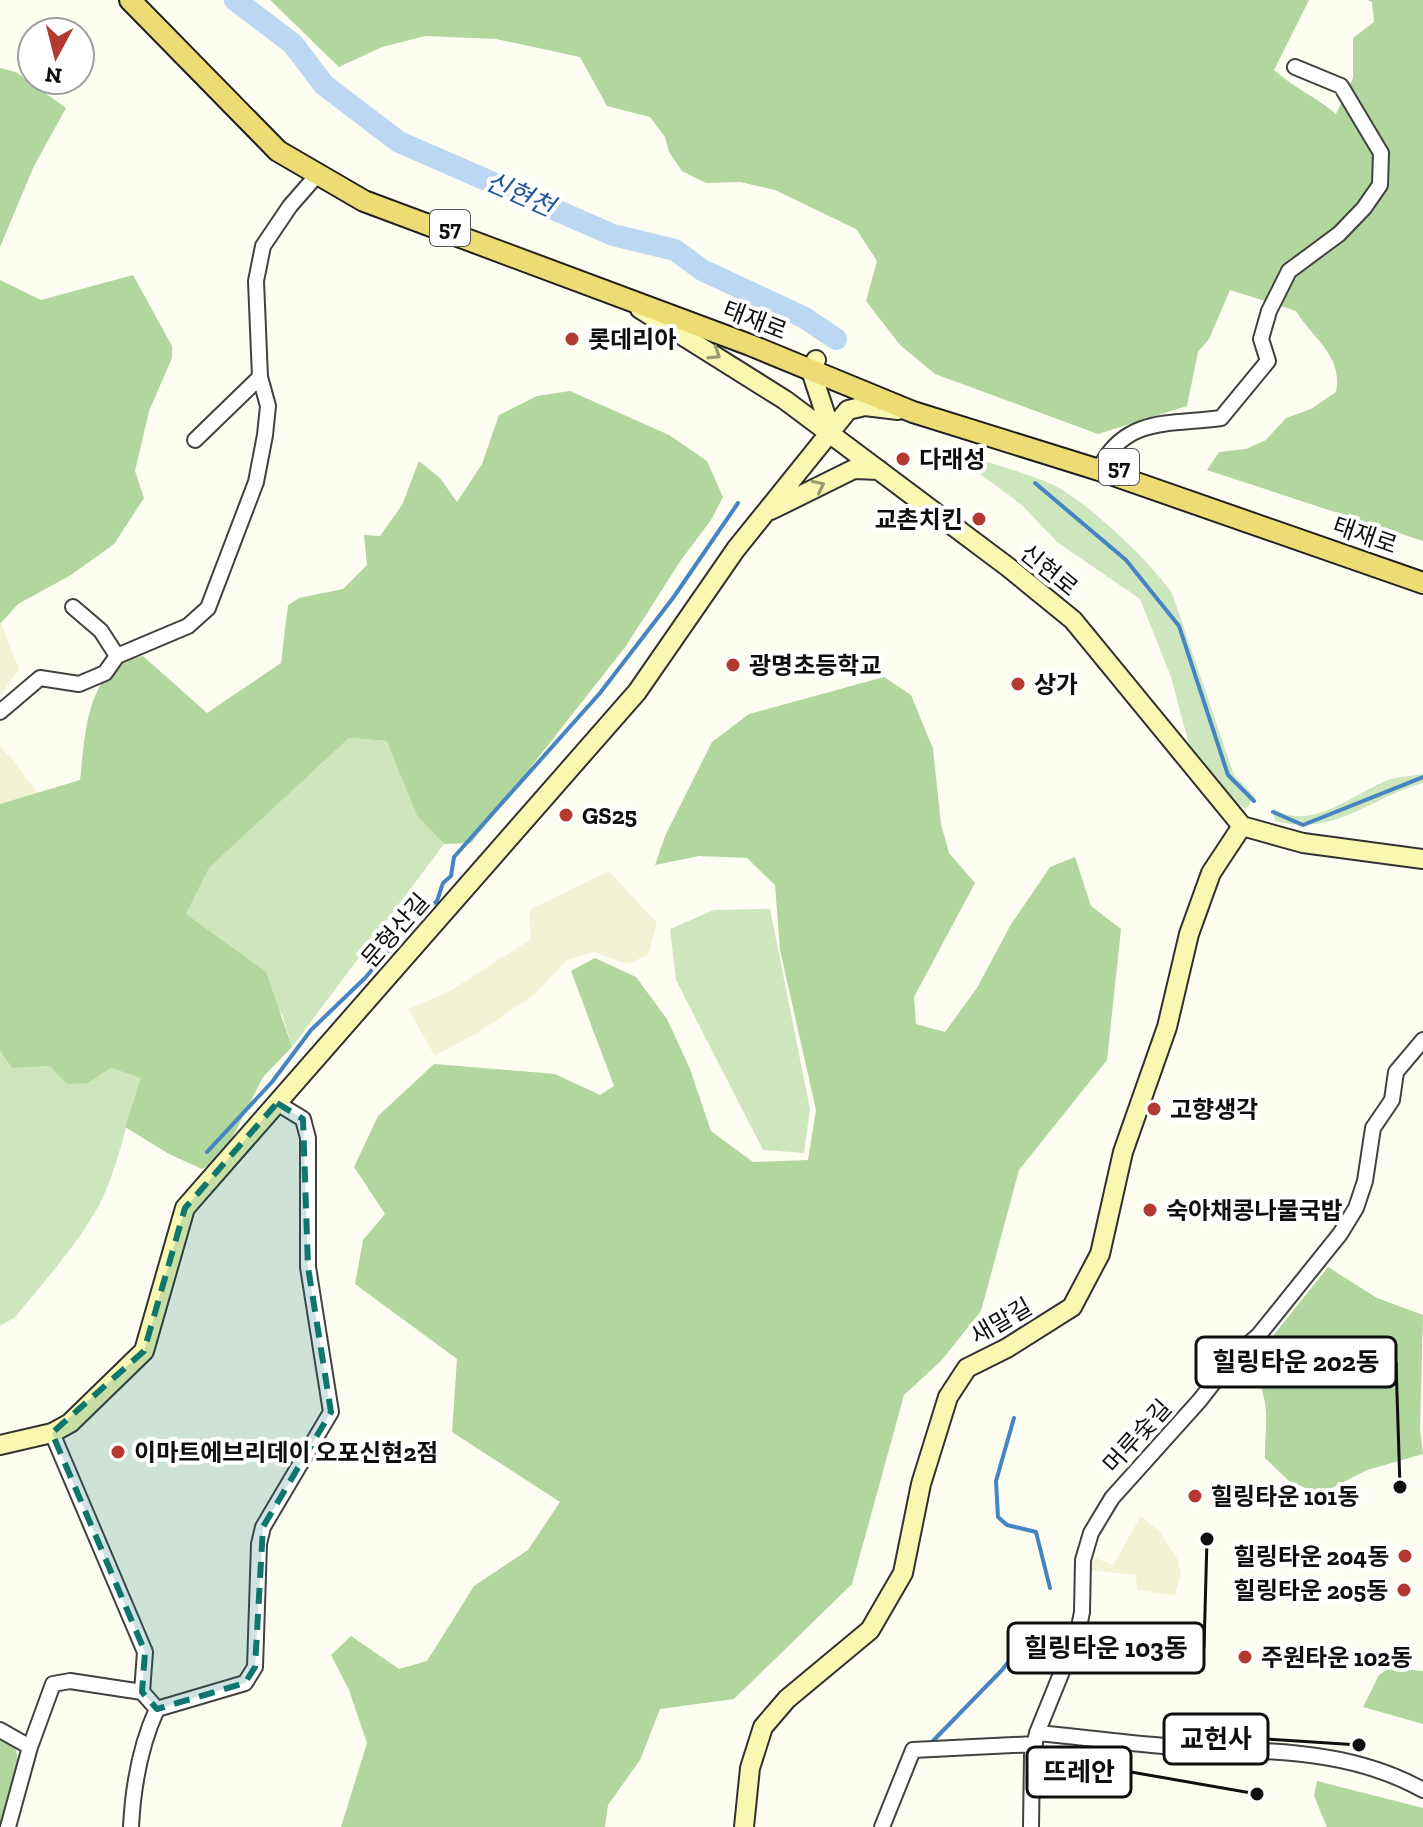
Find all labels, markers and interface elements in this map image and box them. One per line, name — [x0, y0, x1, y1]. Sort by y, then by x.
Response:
north arrow — [16, 16, 96, 96]
text: N — [43, 61, 64, 90]
water label: 신현천 — [481, 165, 562, 224]
road number: 57 — [430, 210, 470, 246]
street label: 태재로 — [719, 295, 791, 345]
place label: 롯데리아 — [588, 325, 676, 354]
marker: 롯데리아 — [563, 330, 581, 348]
one-way arrow — [706, 344, 721, 359]
place label: 다래성 — [919, 445, 985, 474]
road number: 57 — [1099, 449, 1139, 485]
marker: 다래성 — [894, 450, 912, 468]
one-way arrow — [810, 480, 825, 496]
place label: 교촌치킨 — [875, 505, 963, 534]
marker: 교촌치킨 — [970, 510, 988, 528]
street label: 태재로 — [1329, 511, 1401, 559]
street label: 신현로 — [1014, 538, 1084, 602]
place label: 광명초등학교 — [749, 651, 881, 680]
marker: 광명초등학교 — [724, 656, 742, 674]
place label: 상가 — [1034, 670, 1078, 699]
marker: 상가 — [1009, 675, 1027, 693]
place label: GS25 — [582, 801, 637, 830]
marker: GS25 — [557, 806, 575, 824]
street label: 문형산길 — [355, 887, 435, 973]
place label: 고향생각 — [1170, 1095, 1258, 1124]
marker: 고향생각 — [1145, 1100, 1163, 1118]
place label: 숙아채콩나물국밥 — [1166, 1196, 1343, 1225]
marker: 숙아채콩나물국밥 — [1141, 1201, 1159, 1219]
street label: 새말길 — [965, 1292, 1037, 1350]
callout: 힐링타운 202동 — [1196, 1337, 1396, 1387]
text: 힐링타운 202동 — [1212, 1346, 1380, 1378]
street label: 머루숯길 — [1097, 1393, 1177, 1479]
place label: 이마트에브리데이 오포신현2점 — [134, 1438, 438, 1467]
marker: 이마트에브리데이 오포신현2점 — [109, 1443, 127, 1461]
place label: 힐링타운 101동 — [1211, 1482, 1359, 1511]
marker: 힐링타운 101동 — [1186, 1487, 1204, 1505]
place label: 힐링타운 204동 — [1234, 1542, 1389, 1571]
marker: 힐링타운 204동 — [1396, 1547, 1414, 1565]
place label: 힐링타운 205동 — [1234, 1576, 1388, 1605]
marker: 힐링타운 205동 — [1395, 1581, 1413, 1599]
callout: 힐링타운 103동 — [1008, 1623, 1204, 1673]
text: 힐링타운 103동 — [1024, 1632, 1188, 1664]
place label: 주원타운 102동 — [1261, 1643, 1412, 1672]
marker: 주원타운 102동 — [1236, 1648, 1254, 1666]
callout: 교헌사 — [1164, 1714, 1268, 1764]
text: 교헌사 — [1180, 1723, 1252, 1755]
callout: 뜨레안 — [1027, 1747, 1131, 1797]
text: 뜨레안 — [1043, 1756, 1115, 1788]

